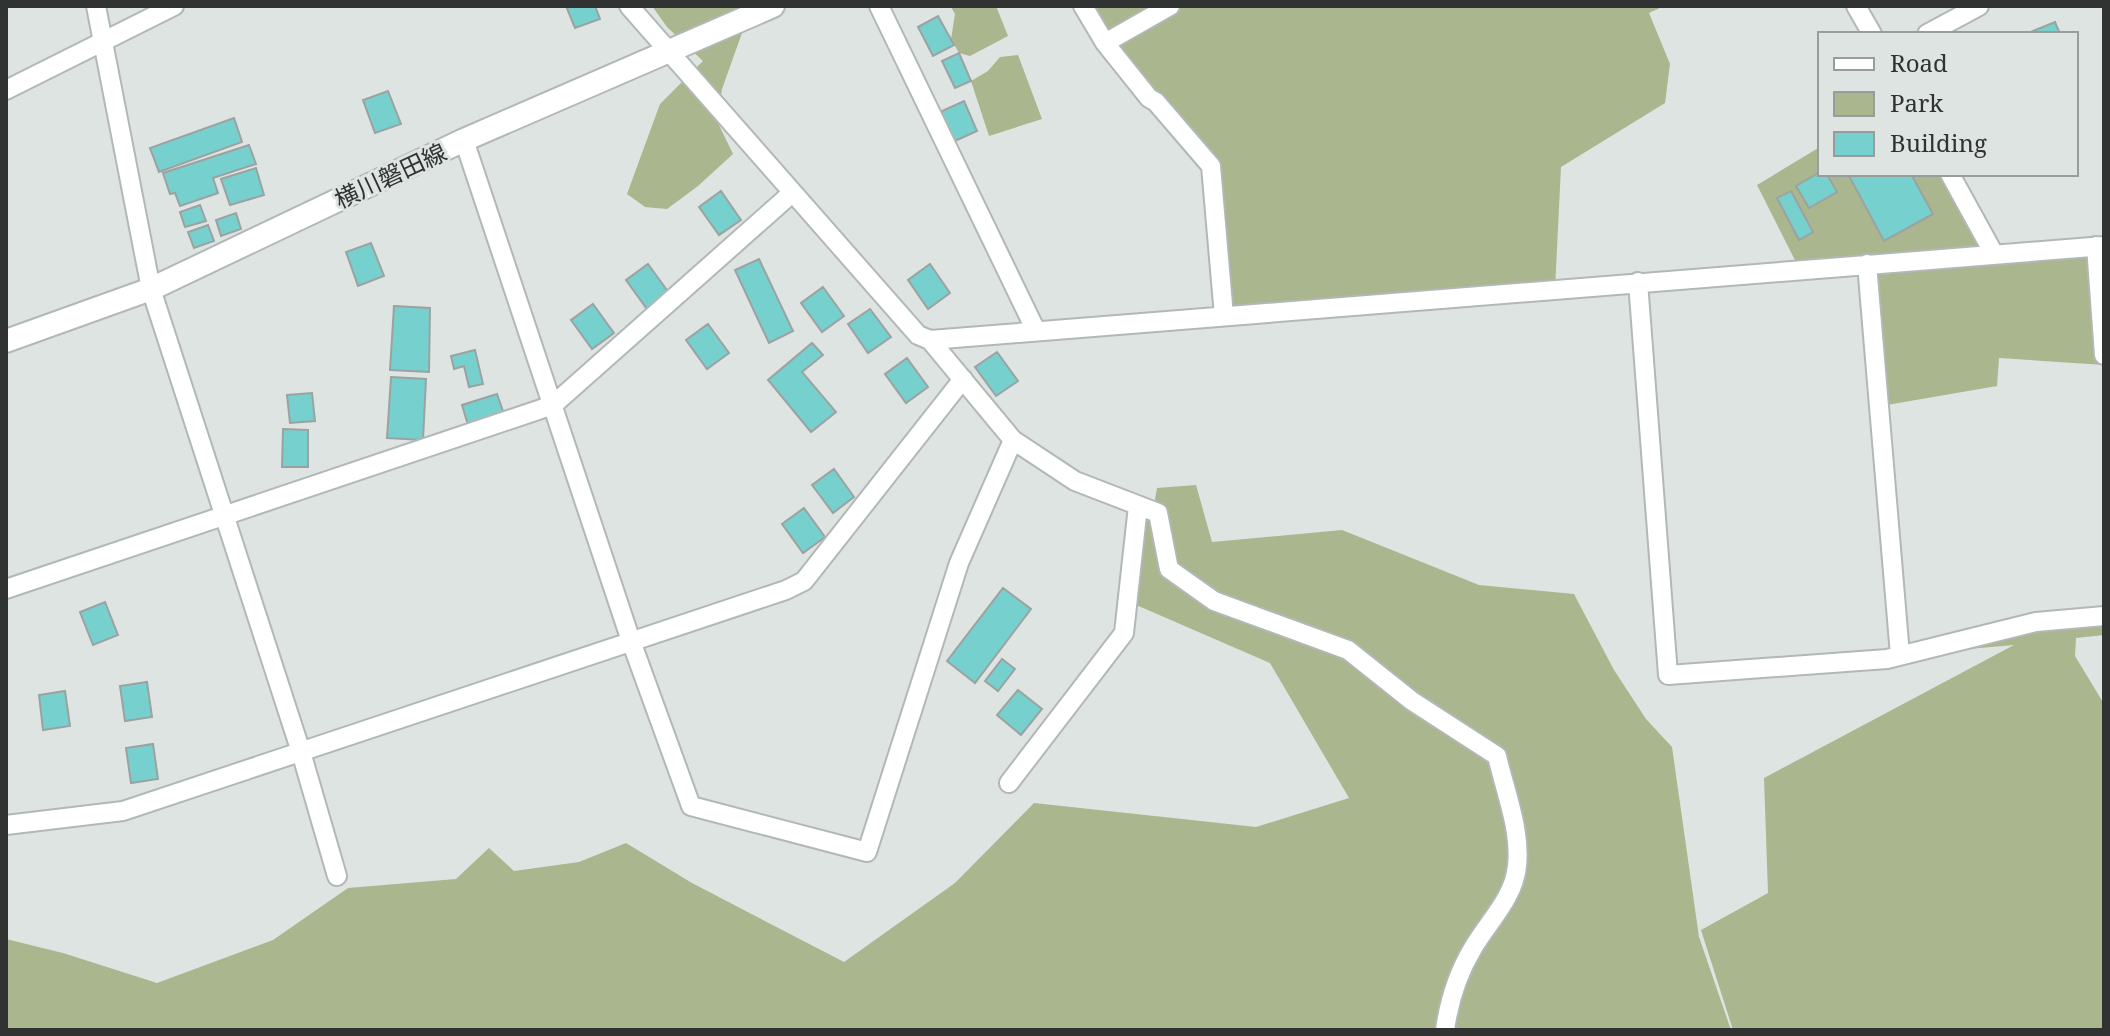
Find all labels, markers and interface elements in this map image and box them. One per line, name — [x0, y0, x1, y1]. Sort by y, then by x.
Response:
legend — [1818, 32, 2078, 176]
text: Road — [1890, 46, 1948, 79]
text: Park — [1890, 86, 1944, 119]
text: Building — [1890, 126, 1987, 159]
street label: 横川磐田線 — [329, 135, 451, 215]

